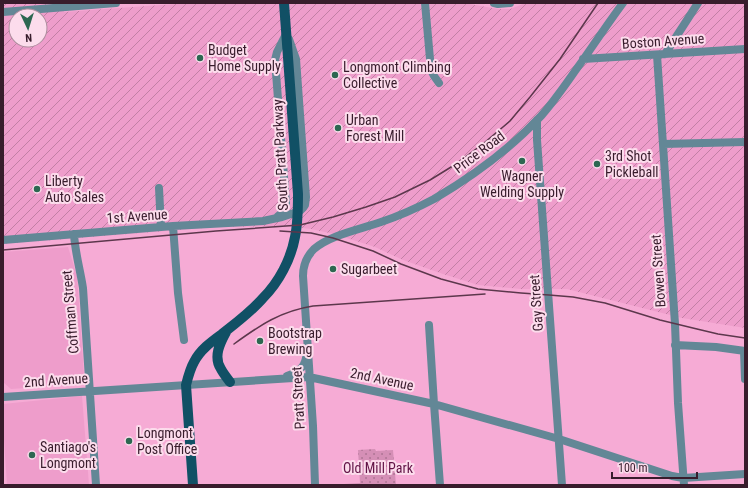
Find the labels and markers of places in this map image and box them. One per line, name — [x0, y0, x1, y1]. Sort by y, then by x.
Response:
place label: Budget Home Supply — [208, 42, 281, 74]
marker: Budget Home Supply — [195, 53, 205, 63]
place label: Longmont Climbing Collective — [343, 59, 451, 91]
marker: Longmont Climbing Collective — [330, 70, 340, 80]
place label: Urban Forest Mill — [346, 112, 404, 144]
marker: Urban Forest Mill — [333, 123, 343, 133]
place label: 3rd Shot Pickleball — [605, 148, 659, 180]
marker: Wagner Welding Supply — [517, 156, 527, 166]
marker: 3rd Shot Pickleball — [592, 159, 602, 169]
place label: Wagner Welding Supply — [480, 168, 564, 200]
place label: Liberty Auto Sales — [45, 173, 104, 205]
marker: Liberty Auto Sales — [32, 184, 42, 194]
place label: Sugarbeet — [341, 261, 397, 277]
marker: Sugarbeet — [328, 264, 338, 274]
place label: Bootstrap Brewing — [268, 325, 322, 357]
marker: Bootstrap Brewing — [255, 336, 265, 346]
place label: Longmont Post Office — [137, 425, 198, 457]
marker: Longmont Post Office — [124, 436, 134, 446]
place label: Santiago's Longmont — [40, 439, 96, 471]
marker: Santiago's Longmont — [27, 450, 37, 460]

